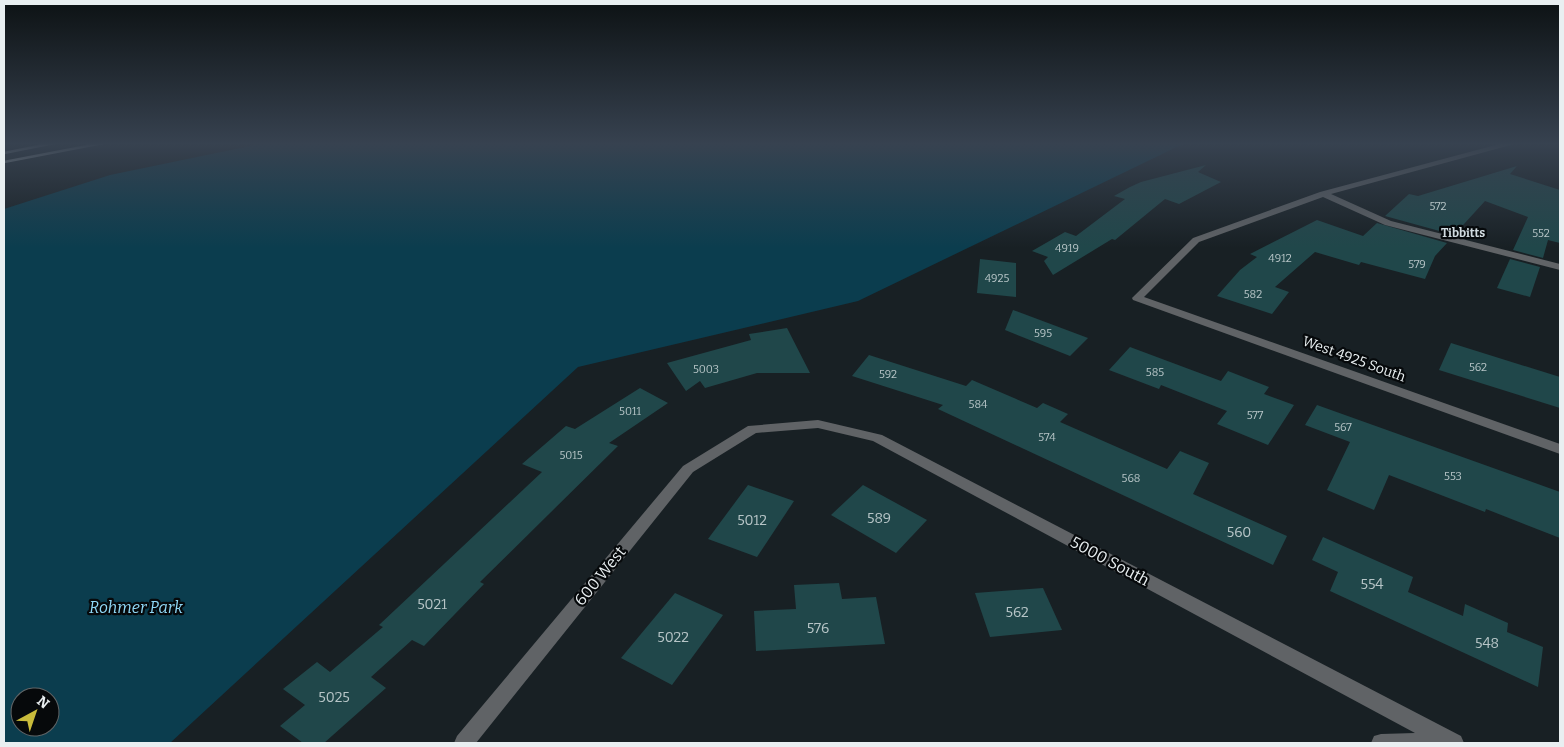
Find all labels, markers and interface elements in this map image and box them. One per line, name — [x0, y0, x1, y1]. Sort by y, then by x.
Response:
house number: 572 — [1429, 200, 1447, 213]
district label: Tibbitts — [1441, 226, 1485, 240]
house number: 552 — [1532, 227, 1550, 240]
house number: 4919 — [1055, 242, 1079, 255]
house number: 4912 — [1268, 252, 1292, 265]
house number: 579 — [1408, 258, 1426, 271]
house number: 4925 — [985, 272, 1009, 285]
house number: 582 — [1244, 288, 1262, 301]
house number: 595 — [1034, 327, 1052, 340]
street label: West 4925 South — [1300, 332, 1408, 386]
house number: 562 — [1469, 361, 1487, 374]
house number: 5003 — [693, 363, 719, 376]
house number: 585 — [1146, 366, 1164, 379]
house number: 592 — [879, 368, 897, 381]
house number: 584 — [969, 398, 988, 411]
house number: 5011 — [619, 405, 641, 418]
house number: 577 — [1247, 409, 1264, 422]
house number: 567 — [1334, 421, 1352, 434]
house number: 574 — [1038, 431, 1056, 444]
house number: 5015 — [559, 449, 583, 462]
house number: 553 — [1444, 470, 1462, 483]
house number: 568 — [1122, 472, 1140, 485]
house number: 589 — [867, 510, 891, 527]
house number: 5012 — [737, 512, 767, 529]
house number: 560 — [1227, 524, 1251, 541]
street label: 5000 South — [1067, 532, 1153, 590]
street label: 600 West — [570, 542, 630, 609]
house number: 554 — [1360, 576, 1384, 593]
house number: 5021 — [417, 596, 447, 613]
park label: Rohmer Park — [89, 598, 183, 617]
house number: 562 — [1005, 604, 1029, 621]
house number: 576 — [807, 620, 829, 637]
house number: 5022 — [657, 629, 689, 646]
house number: 548 — [1475, 635, 1499, 652]
north arrow — [10, 687, 60, 737]
house number: 5025 — [318, 689, 350, 706]
text: N — [33, 692, 53, 713]

